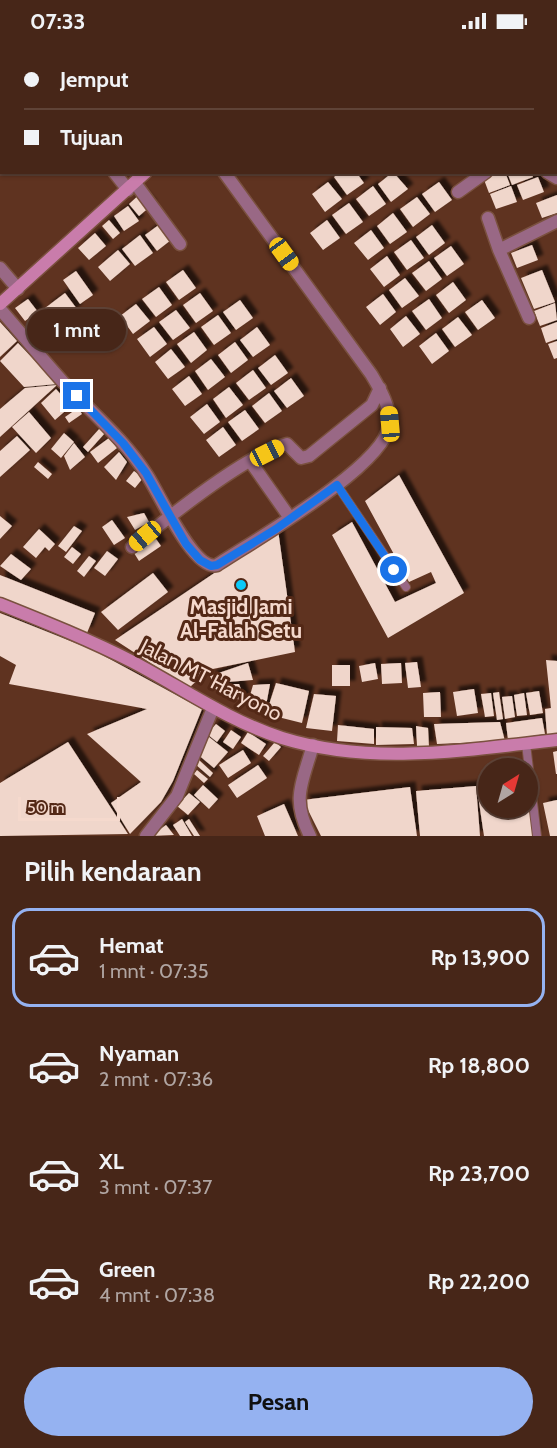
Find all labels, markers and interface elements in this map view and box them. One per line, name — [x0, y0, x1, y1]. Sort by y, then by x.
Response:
text: 07:33 — [30, 8, 85, 35]
text: Jemput — [60, 66, 129, 93]
text: Tujuan — [60, 124, 123, 151]
car — [266, 234, 302, 274]
callout: 1 mnt — [28, 309, 127, 351]
text: 1 mnt — [53, 318, 100, 342]
route end — [63, 382, 90, 409]
car — [379, 405, 401, 443]
car — [247, 437, 287, 469]
car — [125, 518, 165, 554]
route start — [380, 556, 407, 583]
marker: Masjid Jami Al-Falah Setu — [234, 578, 248, 592]
place label: Masjid Jami Al-Falah Setu — [180, 594, 302, 643]
street label: Jalan MT Haryono — [135, 633, 286, 726]
north arrow — [478, 758, 538, 818]
map controls — [478, 758, 538, 818]
scale bar — [18, 794, 120, 822]
text: 50 m — [27, 798, 64, 817]
text: Pilih kendaraan — [24, 855, 202, 888]
icon: car — [27, 931, 81, 985]
text: Hemat — [99, 932, 164, 959]
text: Rp 13,900 — [431, 944, 530, 971]
text: 1 mnt · 07:35 — [99, 959, 209, 983]
icon: car — [27, 1039, 81, 1093]
text: Nyaman — [99, 1040, 179, 1067]
text: Rp 18,800 — [428, 1052, 530, 1079]
text: 2 mnt · 07:36 — [99, 1067, 213, 1091]
icon: car — [27, 1147, 81, 1201]
text: XL — [99, 1148, 124, 1175]
text: Rp 23,700 — [428, 1160, 530, 1187]
text: 3 mnt · 07:37 — [99, 1175, 212, 1199]
icon: car — [27, 1255, 81, 1309]
text: Green — [99, 1256, 155, 1283]
text: Rp 22,200 — [428, 1268, 530, 1295]
text: 4 mnt · 07:38 — [99, 1283, 215, 1307]
button: Pesan — [24, 1367, 533, 1436]

